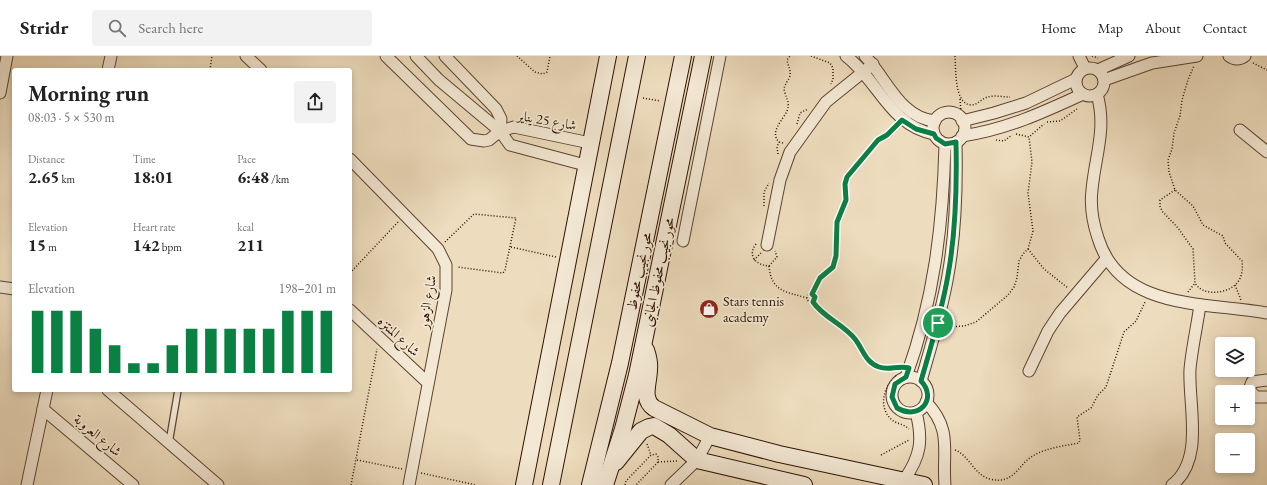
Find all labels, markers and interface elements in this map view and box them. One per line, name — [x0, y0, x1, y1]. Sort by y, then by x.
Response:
search box — [92, 10, 372, 46]
text: Stridr — [20, 15, 68, 40]
icon: search — [106, 17, 128, 39]
text: Search here — [138, 18, 203, 37]
text: Home — [1041, 19, 1076, 37]
text: Map — [1098, 19, 1123, 37]
text: About — [1145, 19, 1181, 37]
text: Contact — [1203, 19, 1247, 37]
text: Morning run — [28, 79, 149, 108]
button: share — [294, 81, 336, 123]
street label: شارع 25 يناير — [514, 106, 578, 137]
text: 08:03 · 5 × 530 m — [28, 109, 115, 126]
text: Distance — [28, 152, 65, 166]
text: Time — [133, 152, 156, 166]
text: Pace — [237, 152, 256, 166]
text: 2.65 — [28, 166, 59, 188]
text: 18:01 — [133, 166, 173, 188]
text: 6:48 — [237, 166, 269, 188]
text: km — [59, 172, 75, 186]
text: /km — [269, 172, 289, 186]
street label: محور نجيب محفوظ الجانبى — [638, 215, 680, 329]
text: Elevation — [28, 220, 68, 234]
text: Heart rate — [133, 220, 175, 234]
text: kcal — [237, 220, 254, 234]
street label: محور نجيب محفوظ — [622, 230, 657, 312]
text: 15 — [28, 234, 46, 256]
text: 142 — [133, 234, 160, 256]
text: 211 — [237, 234, 264, 256]
text: m — [46, 240, 57, 254]
text: bpm — [160, 240, 182, 254]
street label: شارع الزهور — [414, 274, 443, 333]
text: Elevation — [28, 280, 75, 297]
text: 198–201 m — [279, 280, 336, 297]
place label: Stars tennis academy — [723, 292, 785, 326]
shop icon: Stars tennis academy — [698, 298, 720, 320]
pin — [921, 306, 955, 340]
street label: شارع المنتزه — [372, 312, 424, 362]
icon: arrive — [927, 312, 949, 334]
map controls — [1215, 337, 1255, 473]
button: layers — [1215, 337, 1255, 377]
button: + — [1215, 385, 1255, 425]
street label: شارع العروبة — [68, 410, 126, 463]
button: − — [1215, 433, 1255, 473]

